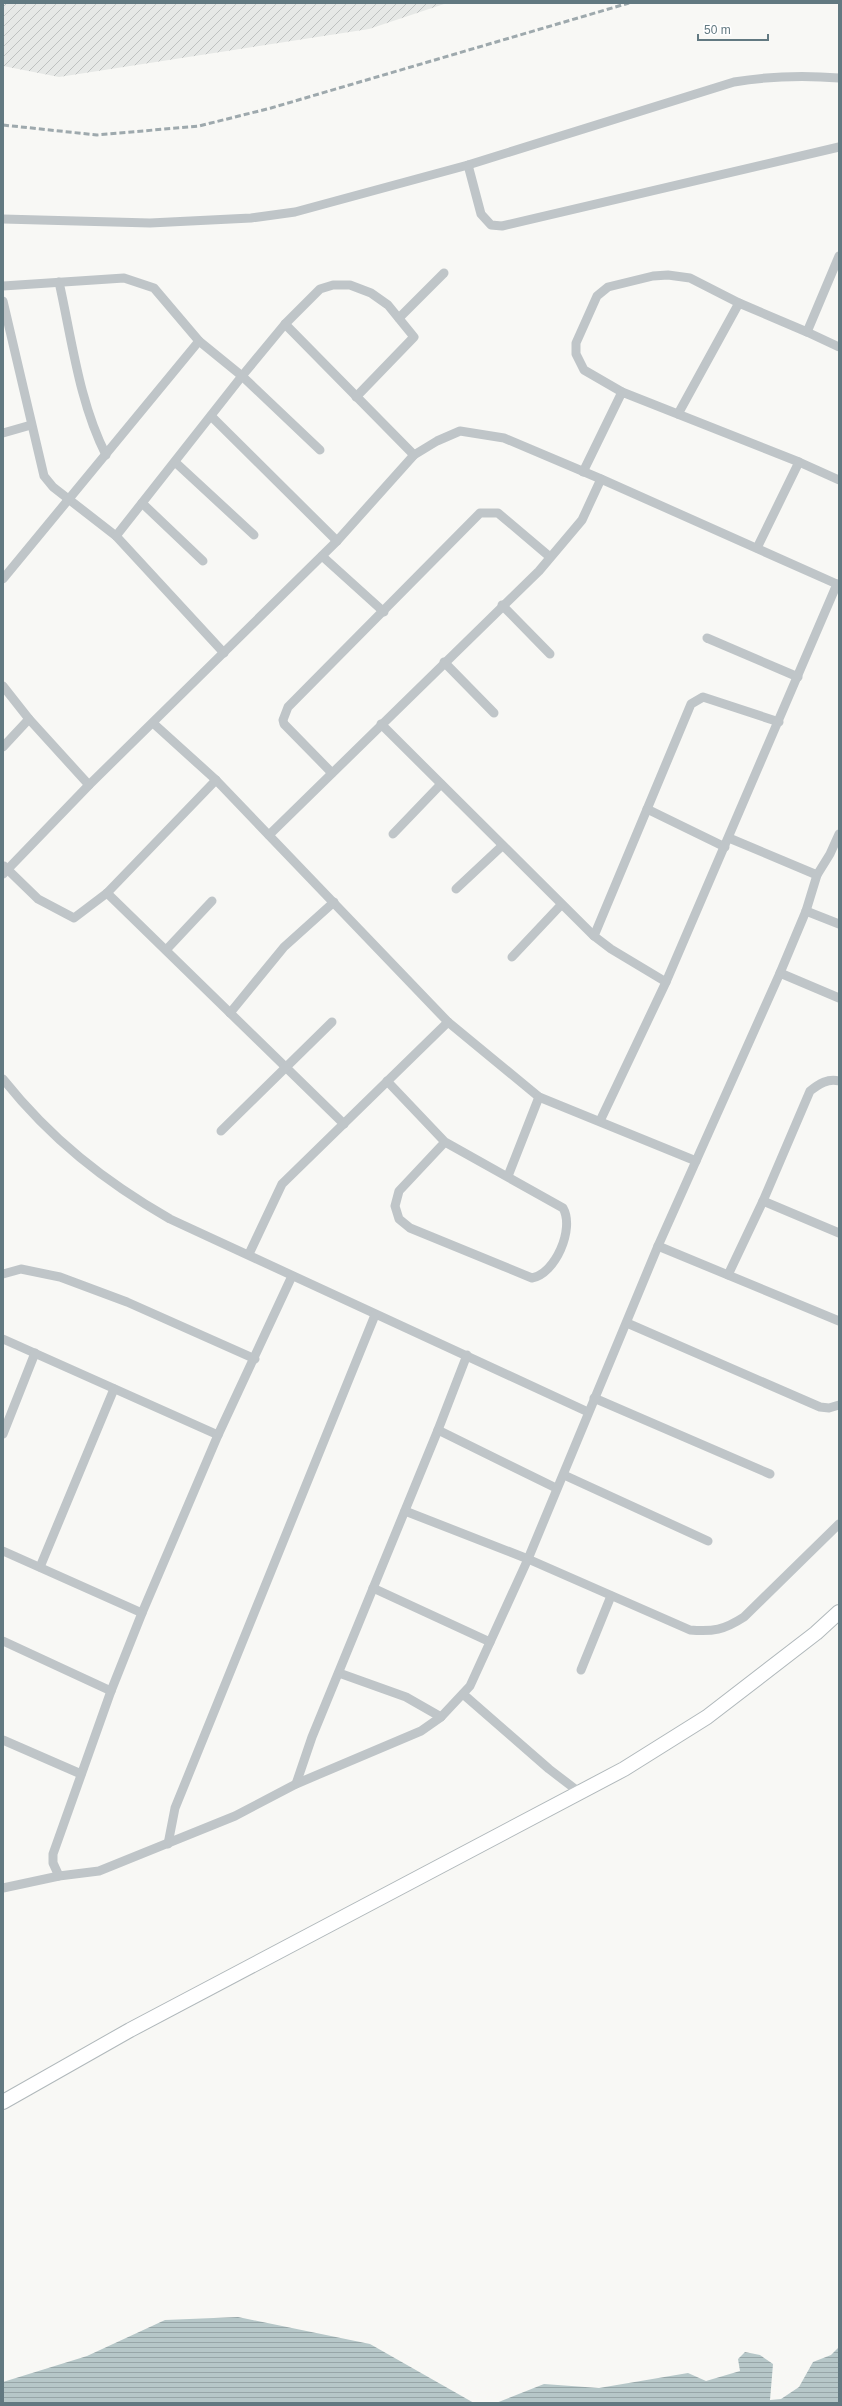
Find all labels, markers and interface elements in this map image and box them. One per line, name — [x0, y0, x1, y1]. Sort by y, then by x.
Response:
scale bar — [698, 16, 768, 42]
text: 50 m — [704, 23, 731, 37]

